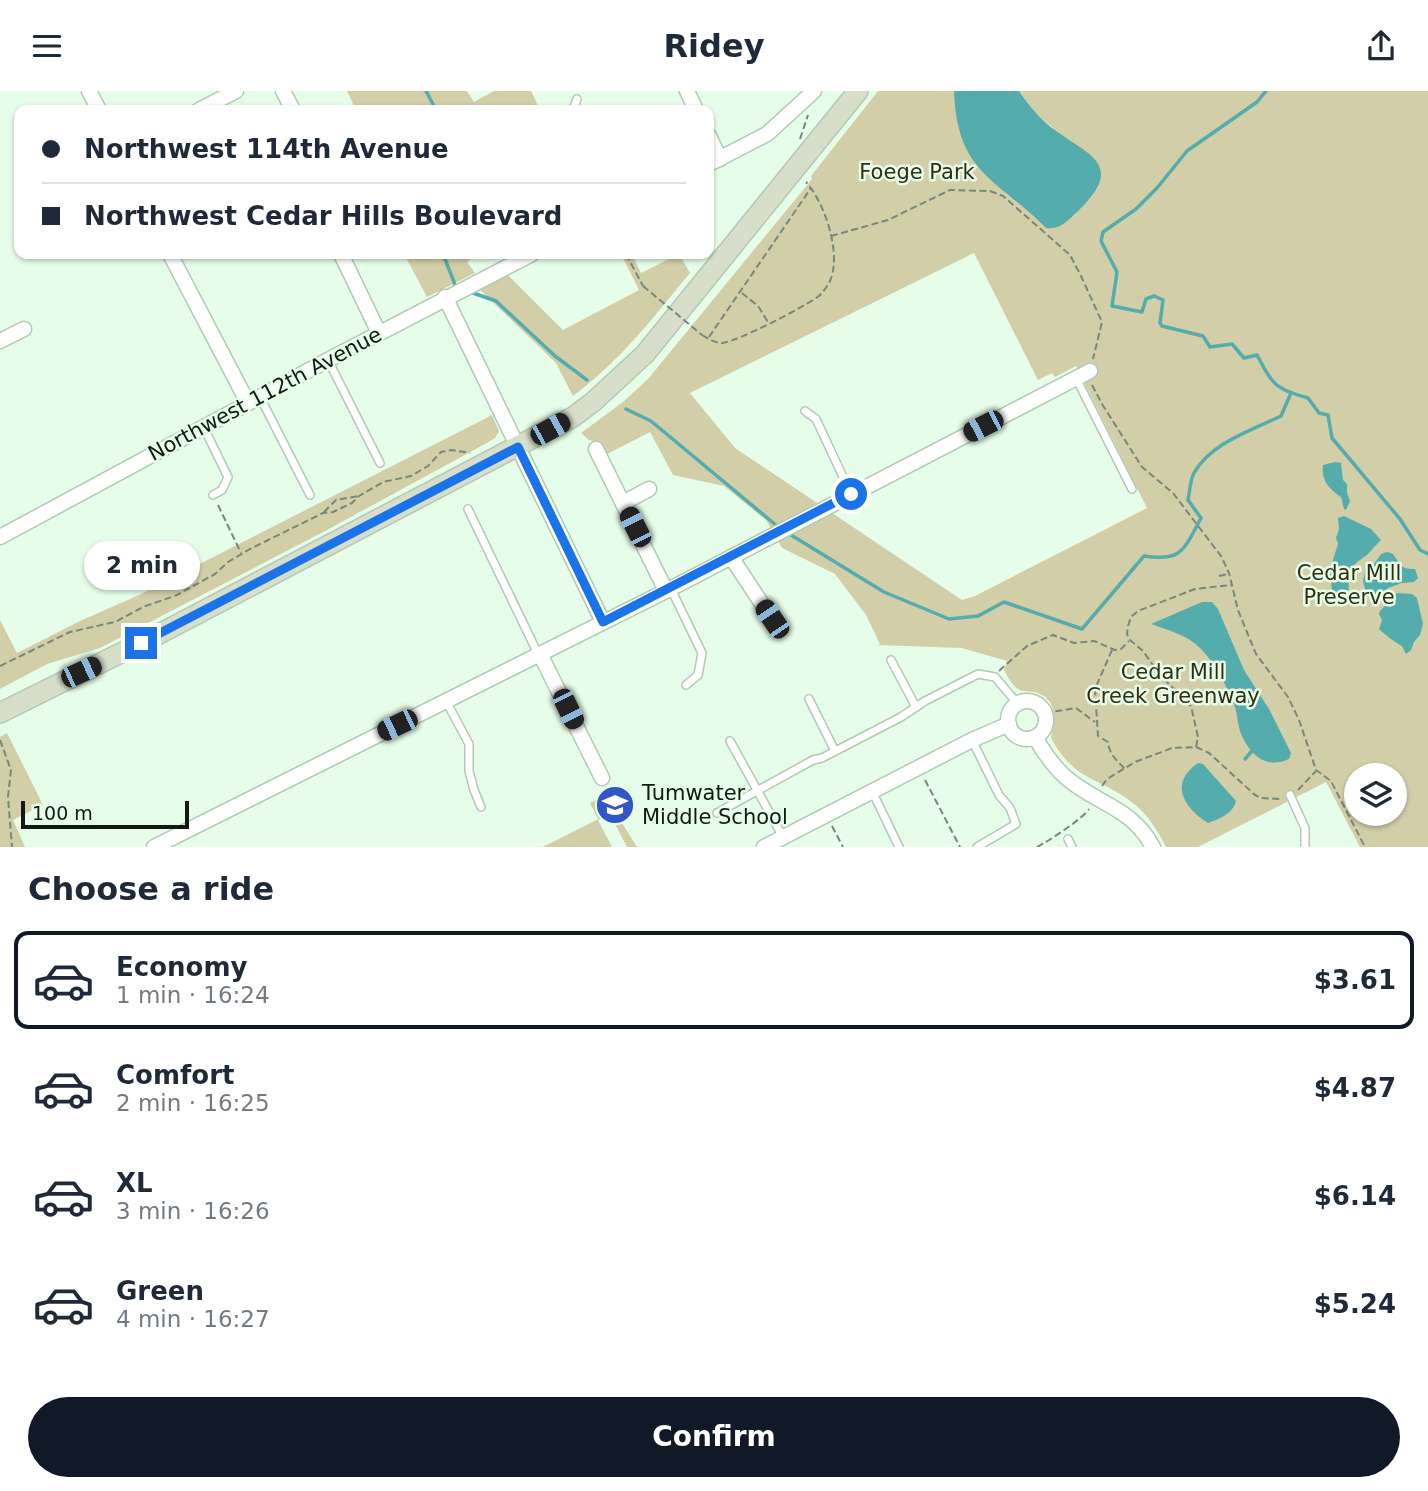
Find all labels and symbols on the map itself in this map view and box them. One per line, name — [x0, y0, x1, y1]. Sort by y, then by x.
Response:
park label: Foege Park — [859, 160, 976, 184]
street label: Northwest 112th Avenue — [144, 322, 386, 466]
car — [960, 407, 1007, 445]
car — [527, 410, 574, 448]
route start — [835, 478, 867, 510]
car — [617, 504, 654, 550]
callout: 2 min — [83, 541, 199, 591]
park label: Cedar Mill Preserve — [1297, 561, 1401, 609]
car — [752, 596, 793, 642]
route end — [125, 627, 157, 659]
car — [58, 654, 105, 690]
park label: Cedar Mill Creek Greenway — [1086, 660, 1260, 708]
car — [550, 686, 587, 732]
car — [374, 706, 421, 744]
place label: Tumwater Middle School — [641, 781, 788, 829]
school or university icon: Tumwater Middle School — [594, 784, 636, 826]
scale bar — [21, 798, 189, 830]

